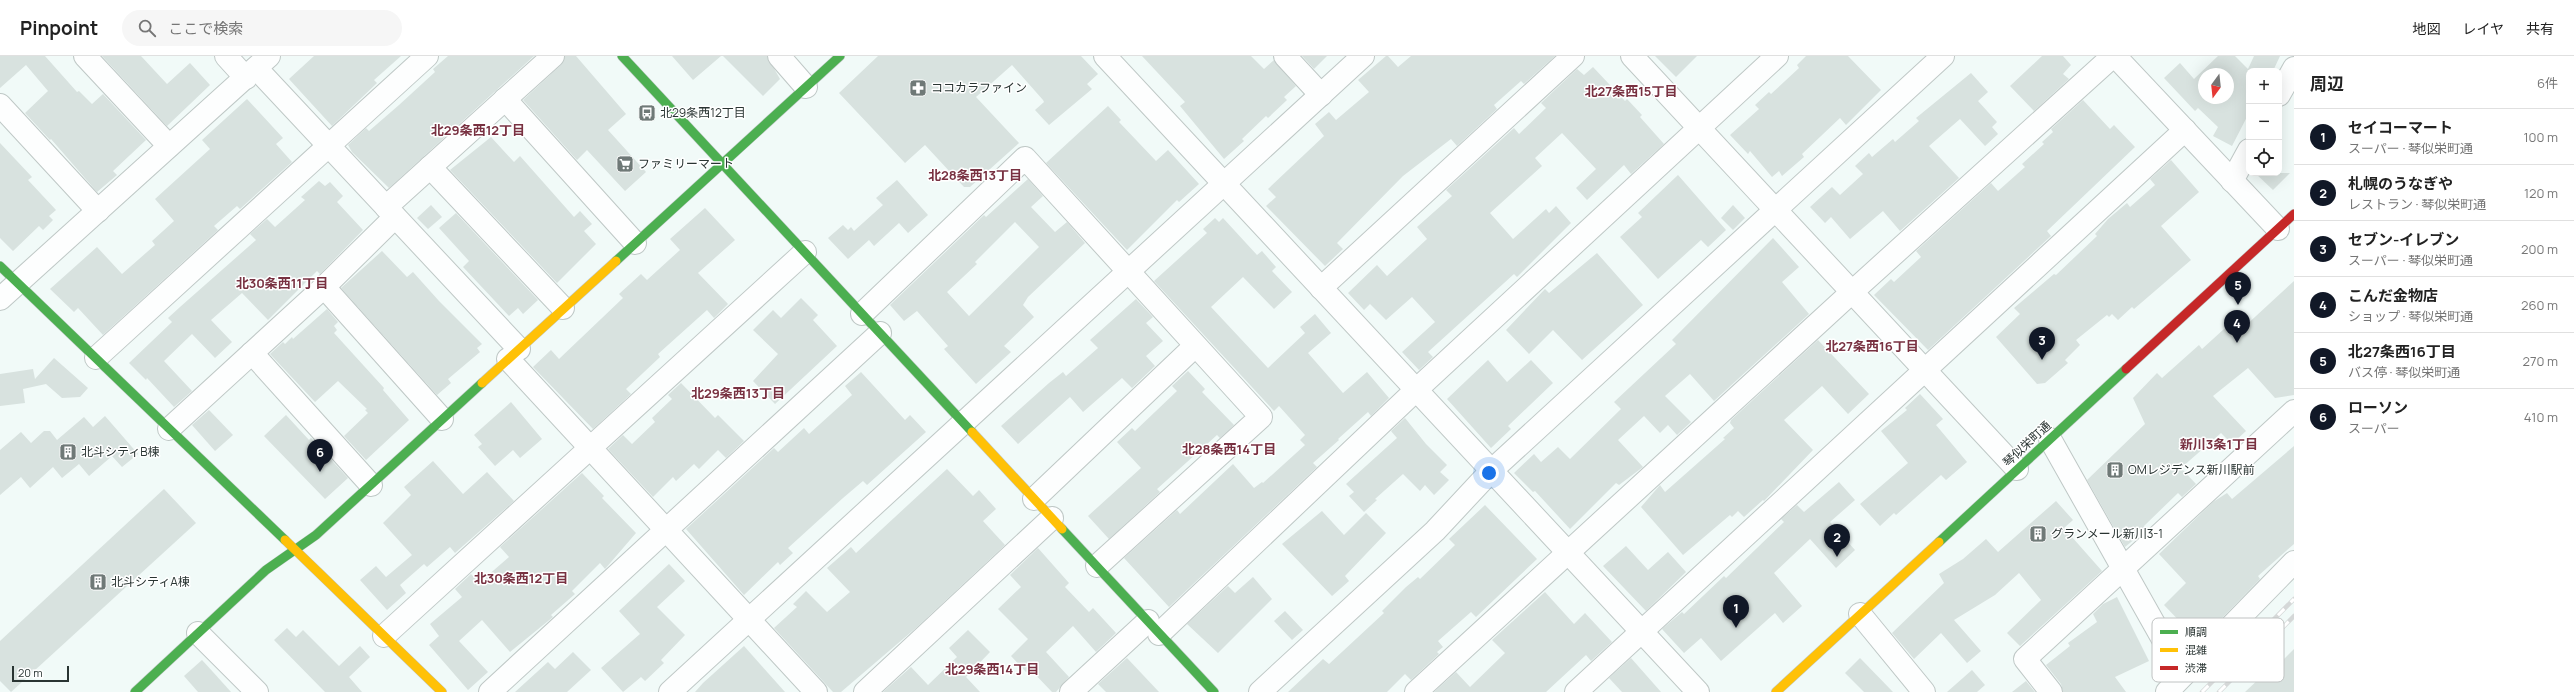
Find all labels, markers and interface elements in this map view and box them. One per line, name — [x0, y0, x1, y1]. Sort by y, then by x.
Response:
search box — [122, 10, 402, 46]
text: Pinpoint — [20, 15, 98, 41]
icon: search — [136, 17, 158, 39]
text: ここで検索 — [168, 18, 243, 39]
text: 地図 — [2412, 19, 2440, 38]
text: レイヤ — [2462, 19, 2504, 38]
text: 共有 — [2526, 19, 2554, 38]
north arrow — [2198, 68, 2234, 104]
map controls — [2246, 68, 2282, 176]
button: + — [2246, 68, 2282, 104]
text: 周辺 — [2310, 72, 2344, 95]
text: 6件 — [2537, 74, 2558, 92]
pharmacy icon: ココカラファイン — [908, 78, 928, 98]
place label: ココカラファイン — [931, 79, 1027, 96]
district label: 北27条西15丁目 — [1585, 82, 1678, 100]
bus stop icon: 北29条西12丁目 — [637, 103, 657, 123]
place label: 北29条西12丁目 — [660, 104, 746, 121]
button: − — [2246, 104, 2282, 140]
text: セイコーマート — [2348, 117, 2453, 138]
district label: 北29条西12丁目 — [431, 121, 525, 139]
text: 1 — [2320, 128, 2326, 146]
text: 100 m — [2523, 128, 2558, 146]
text: スーパー · 琴似栄町通 — [2348, 139, 2473, 157]
button: locate — [2246, 140, 2282, 176]
supermarket icon: ファミリーマート — [615, 154, 635, 174]
place label: ファミリーマート — [638, 155, 734, 172]
district label: 北28条西13丁目 — [928, 166, 1022, 184]
text: 札幌のうなぎや — [2348, 173, 2453, 194]
text: 2 — [2319, 184, 2327, 202]
text: 120 m — [2524, 184, 2558, 202]
text: レストラン · 琴似栄町通 — [2348, 195, 2486, 213]
text: セブン-イレブン — [2348, 229, 2459, 250]
text: 3 — [2319, 240, 2327, 258]
text: 200 m — [2521, 240, 2558, 258]
text: スーパー · 琴似栄町通 — [2348, 251, 2473, 269]
pin: 5 — [2225, 272, 2251, 305]
district label: 北30条西11丁目 — [236, 274, 328, 292]
text: こんだ金物店 — [2348, 285, 2438, 306]
text: 4 — [2319, 296, 2327, 314]
text: 260 m — [2521, 296, 2558, 314]
text: ショップ · 琴似栄町通 — [2348, 307, 2473, 325]
pin: 4 — [2224, 310, 2250, 343]
pin: 3 — [2029, 327, 2055, 360]
district label: 北27条西16丁目 — [1825, 337, 1919, 355]
text: 北27条西16丁目 — [2348, 341, 2456, 362]
text: 5 — [2319, 352, 2327, 370]
text: 270 m — [2523, 352, 2558, 370]
text: バス停 · 琴似栄町通 — [2348, 363, 2460, 381]
district label: 北29条西13丁目 — [691, 384, 785, 402]
text: ローソン — [2348, 397, 2408, 418]
text: 6 — [2319, 408, 2327, 426]
text: 410 m — [2524, 408, 2558, 426]
street label: 琴似栄町通 — [1999, 417, 2054, 470]
text: スーパー — [2348, 419, 2400, 437]
district label: 新川3条1丁目 — [2180, 435, 2258, 453]
pin: 6 — [307, 439, 333, 472]
district label: 北28条西14丁目 — [1182, 440, 1276, 458]
building icon: 北斗シティB棟 — [58, 442, 78, 462]
place label: 北斗シティB棟 — [81, 443, 160, 460]
building icon: OMレジデンス新川駅前 — [2105, 460, 2125, 480]
place label: OMレジデンス新川駅前 — [2128, 461, 2255, 478]
your location — [1479, 463, 1499, 483]
pin: 2 — [1824, 524, 1850, 557]
building icon: グランメール新川3-1 — [2028, 524, 2048, 544]
place label: グランメール新川3-1 — [2051, 525, 2163, 542]
district label: 北30条西12丁目 — [474, 569, 568, 587]
building icon: 北斗シティA棟 — [88, 572, 108, 592]
place label: 北斗シティA棟 — [111, 573, 190, 590]
pin: 1 — [1723, 595, 1749, 628]
legend — [2152, 618, 2284, 682]
text: 順調 — [2185, 624, 2207, 639]
text: 混雑 — [2185, 642, 2207, 657]
district label: 北29条西14丁目 — [945, 660, 1039, 678]
text: 渋滞 — [2185, 660, 2207, 675]
scale bar — [12, 664, 69, 683]
text: 20 m — [18, 665, 43, 680]

